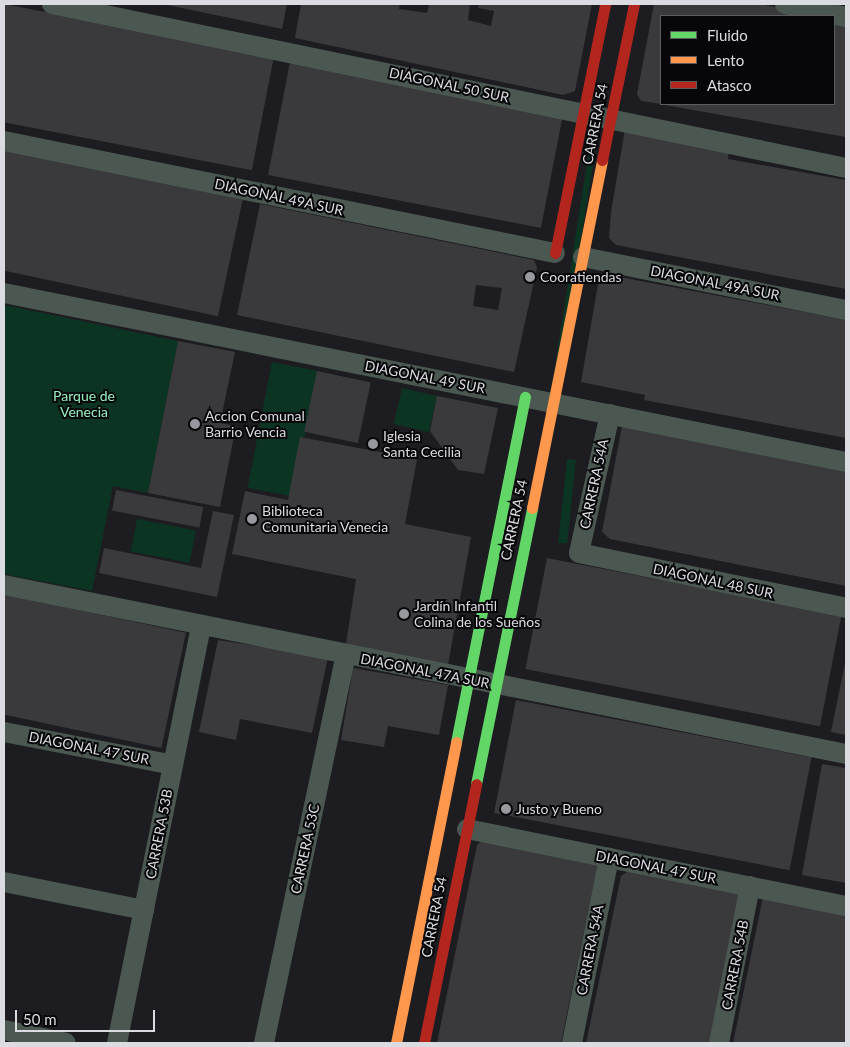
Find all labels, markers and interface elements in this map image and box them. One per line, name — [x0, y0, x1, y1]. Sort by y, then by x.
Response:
legend — [660, 15, 835, 105]
text: Fluido — [707, 26, 748, 44]
text: Lento — [707, 51, 744, 69]
street label: DIAGONAL 50 SUR — [387, 64, 511, 106]
text: Atasco — [707, 76, 752, 94]
street label: CARRERA 54 — [579, 82, 611, 166]
street label: DIAGONAL 49A SUR — [213, 175, 345, 219]
street label: DIAGONAL 49A SUR — [649, 262, 781, 304]
place label: Cooratiendas — [540, 269, 622, 285]
marker: Cooratiendas — [524, 271, 536, 283]
street label: DIAGONAL 49 SUR — [363, 357, 487, 397]
park label: Parque de Venecia — [53, 388, 115, 421]
place label: Accion Comunal Barrio Vencia — [205, 408, 305, 441]
marker: Accion Comunal Barrio Vencia — [189, 418, 201, 430]
place label: Iglesia Santa Cecilia — [383, 428, 461, 461]
street label: CARRERA 54A — [576, 437, 612, 531]
marker: Iglesia Santa Cecilia — [367, 438, 379, 450]
street label: CARRERA 54 — [497, 478, 531, 562]
place label: Biblioteca Comunitaria Venecia — [262, 503, 389, 536]
marker: Biblioteca Comunitaria Venecia — [246, 513, 258, 525]
street label: DIAGONAL 48 SUR — [651, 560, 775, 602]
place label: Jardín Infantil Colina de los Sueños — [414, 598, 540, 630]
marker: Jardín Infantil Colina de los Sueños — [398, 608, 410, 620]
street label: DIAGONAL 47A SUR — [359, 650, 491, 692]
street label: DIAGONAL 47 SUR — [27, 728, 151, 768]
street label: CARRERA 53B — [142, 787, 176, 881]
place label: Justo y Bueno — [516, 801, 603, 817]
street label: CARRERA 53C — [287, 802, 323, 896]
marker: Justo y Bueno — [500, 803, 512, 815]
street label: DIAGONAL 47 SUR — [594, 847, 718, 887]
street label: CARRERA 54 — [418, 875, 450, 959]
street label: CARRERA 54A — [573, 903, 607, 997]
street label: CARRERA 54B — [718, 918, 752, 1012]
scale bar — [18, 1000, 158, 1032]
text: 50 m — [23, 1010, 57, 1028]

